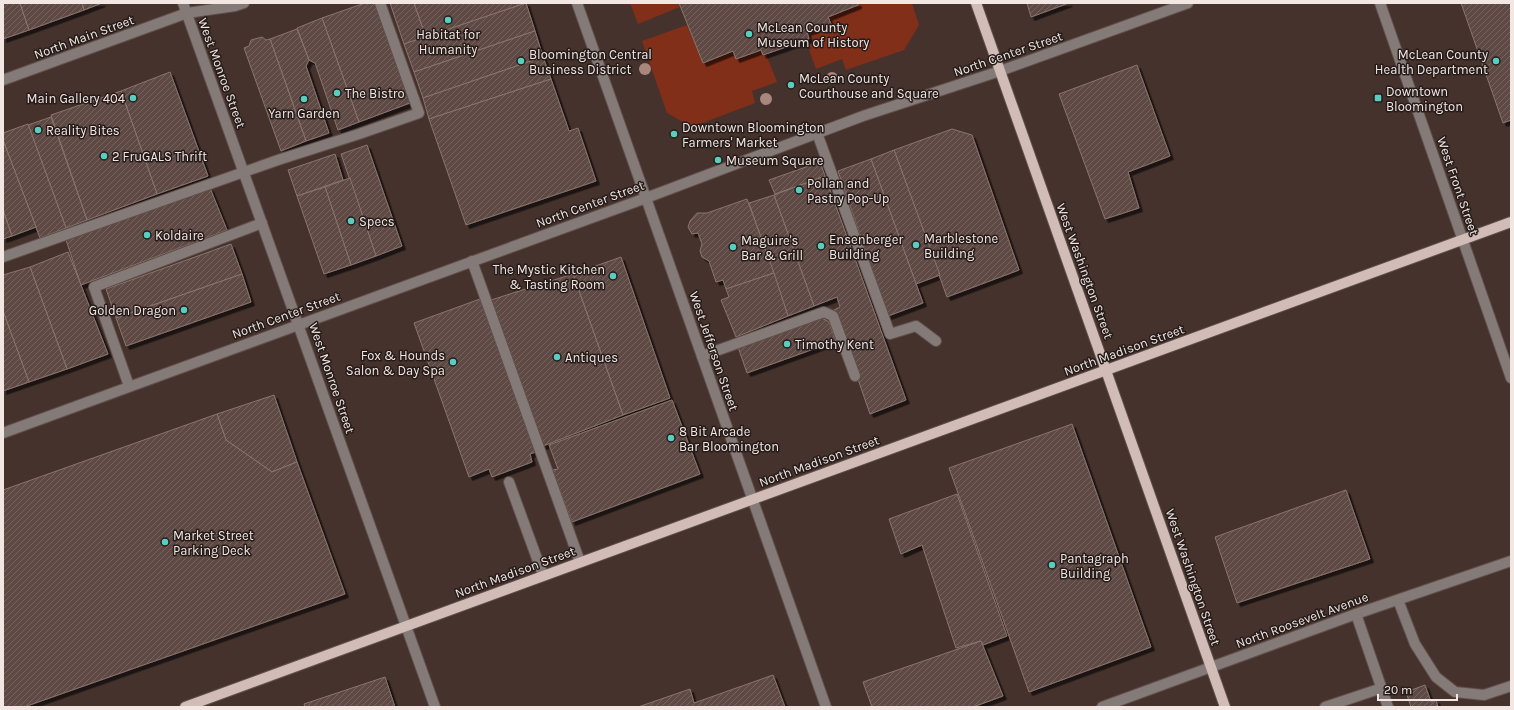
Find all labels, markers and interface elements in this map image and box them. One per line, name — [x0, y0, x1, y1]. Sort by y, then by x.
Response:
street label: North Main Street — [32, 12, 136, 62]
marker: Habitat for Humanity — [443, 15, 453, 25]
street label: West Monroe Street — [195, 16, 249, 130]
place label: McLean County Museum of History — [757, 20, 869, 50]
place label: Habitat for Humanity — [416, 27, 480, 57]
street label: North Center Street — [952, 28, 1064, 80]
marker: McLean County Museum of History — [744, 29, 754, 39]
place label: Bloomington Central Business District — [529, 47, 652, 77]
place label: McLean County Health Department — [1375, 47, 1488, 77]
marker: Bloomington Central Business District — [516, 56, 526, 66]
marker: McLean County Health Department — [1491, 56, 1501, 66]
place label: McLean County Courthouse and Square — [799, 71, 939, 102]
marker: McLean County Courthouse and Square — [786, 80, 796, 90]
place label: Downtown Bloomington — [1386, 84, 1463, 114]
place label: The Bistro — [345, 86, 405, 101]
marker: The Bistro — [332, 88, 342, 98]
place label: Main Gallery 404 — [26, 91, 125, 106]
marker: Main Gallery 404 — [128, 93, 138, 103]
marker: Downtown Bloomington — [1373, 93, 1383, 103]
marker: Yarn Garden — [299, 94, 309, 104]
place label: Yarn Garden — [268, 106, 340, 121]
place label: Downtown Bloomington Farmers' Market — [682, 120, 824, 150]
place label: Reality Bites — [46, 123, 120, 138]
marker: Reality Bites — [33, 125, 43, 135]
marker: Downtown Bloomington Farmers' Market — [669, 129, 679, 139]
street label: West Front Street — [1434, 135, 1482, 237]
place label: 2 FruGALS Thrift — [112, 149, 207, 164]
marker: 2 FruGALS Thrift — [99, 151, 109, 161]
place label: Museum Square — [726, 153, 824, 169]
marker: Museum Square — [713, 155, 723, 165]
place label: Pollan and Pastry Pop-Up — [807, 176, 889, 206]
street label: North Center Street — [534, 177, 646, 231]
marker: Pollan and Pastry Pop-Up — [794, 185, 804, 195]
street label: West Washington Street — [1053, 201, 1117, 341]
place label: Specs — [359, 214, 395, 229]
marker: Specs — [346, 216, 356, 226]
place label: Koldaire — [155, 228, 204, 243]
marker: Koldaire — [142, 230, 152, 240]
place label: Marblestone Building — [924, 231, 999, 261]
place label: Ensenberger Building — [829, 232, 903, 262]
place label: Maguire's Bar & Grill — [741, 233, 803, 263]
marker: Marblestone Building — [911, 240, 921, 250]
marker: Ensenberger Building — [816, 241, 826, 251]
marker: Maguire's Bar & Grill — [728, 242, 738, 252]
place label: The Mystic Kitchen & Tasting Room — [493, 262, 605, 292]
marker: The Mystic Kitchen & Tasting Room — [608, 271, 618, 281]
street label: North Center Street — [230, 288, 342, 342]
street label: West Jefferson Street — [686, 289, 742, 413]
place label: Golden Dragon — [89, 303, 176, 318]
marker: Golden Dragon — [179, 305, 189, 315]
street label: West Monroe Street — [306, 321, 358, 435]
street label: North Madison Street — [1062, 321, 1186, 379]
place label: Timothy Kent — [795, 337, 874, 352]
marker: Timothy Kent — [782, 339, 792, 349]
place label: Fox & Hounds Salon & Day Spa — [346, 348, 445, 378]
place label: Antiques — [565, 350, 618, 366]
marker: Antiques — [552, 352, 562, 362]
marker: Fox & Hounds Salon & Day Spa — [448, 357, 458, 367]
place label: 8 Bit Arcade Bar Bloomington — [679, 424, 779, 454]
street label: North Madison Street — [757, 432, 881, 490]
marker: 8 Bit Arcade Bar Bloomington — [666, 433, 676, 443]
street label: West Washington Street — [1163, 507, 1223, 647]
place label: Market Street Parking Deck — [173, 528, 254, 558]
marker: Market Street Parking Deck — [160, 537, 170, 547]
street label: North Madison Street — [453, 543, 577, 601]
place label: Pantagraph Building — [1060, 551, 1129, 581]
marker: Pantagraph Building — [1047, 560, 1057, 570]
street label: North Roosevelt Avenue — [1234, 589, 1371, 651]
scale bar — [1378, 676, 1457, 702]
text: 20 m — [1384, 683, 1412, 697]

